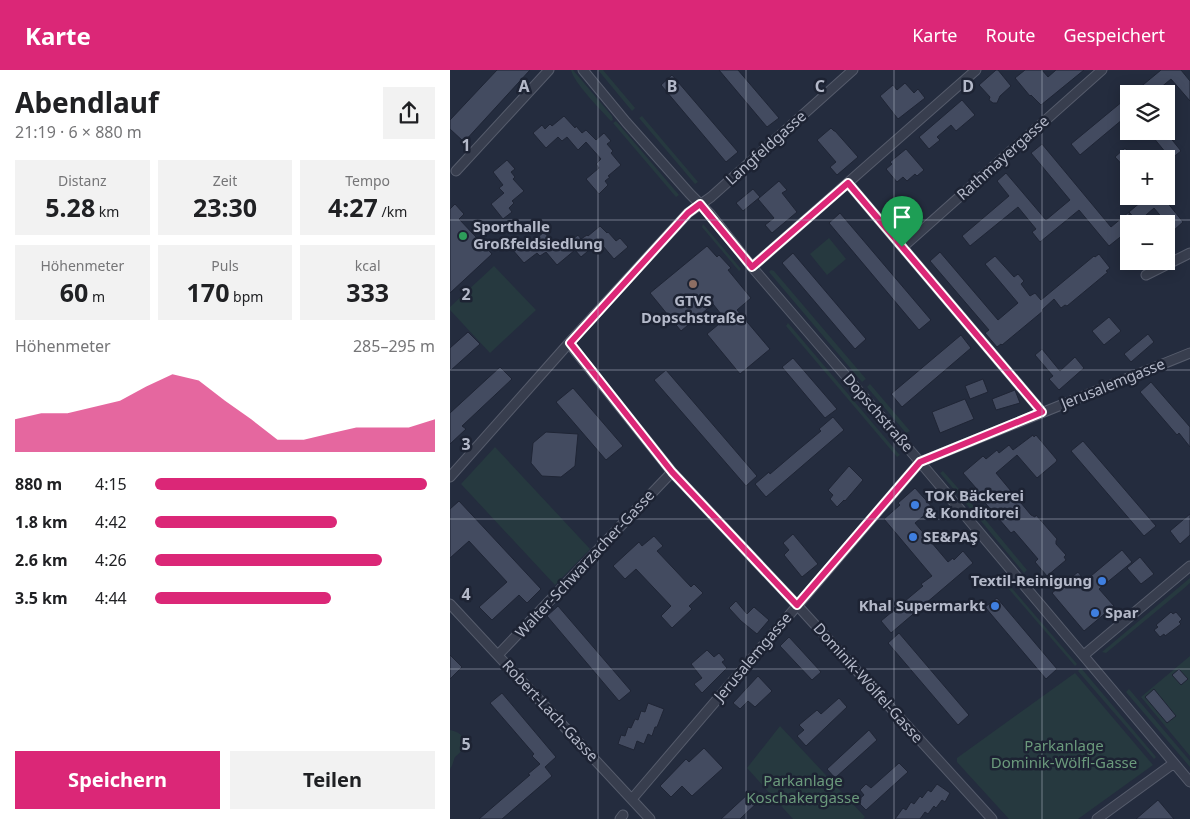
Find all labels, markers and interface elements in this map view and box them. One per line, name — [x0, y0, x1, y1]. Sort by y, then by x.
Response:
text: Karte — [25, 19, 91, 52]
text: Karte — [912, 23, 958, 47]
text: Route — [986, 23, 1035, 47]
text: Gespeichert — [1063, 23, 1165, 47]
text: A — [518, 75, 530, 97]
text: B — [667, 75, 677, 97]
text: C — [815, 75, 825, 97]
text: D — [962, 75, 974, 97]
text: Abendlauf — [15, 83, 159, 121]
map controls — [1120, 85, 1175, 270]
button: layers — [1120, 85, 1175, 140]
button: share — [383, 87, 435, 139]
street label: Langfeldgasse — [721, 106, 810, 189]
street label: Rathmayergasse — [952, 111, 1053, 204]
text: 21:19 · 6 × 880 m — [15, 121, 142, 143]
text: 1 — [461, 134, 471, 156]
button: + — [1120, 150, 1175, 205]
text: Distanz — [58, 171, 107, 190]
text: Zeit — [213, 171, 237, 190]
text: Tempo — [345, 171, 390, 190]
text: 5.28 — [45, 190, 95, 224]
text: 23:30 — [193, 190, 257, 224]
text: 4:27 — [328, 190, 378, 224]
pin — [881, 196, 923, 247]
text: km — [95, 202, 119, 221]
text: /km — [378, 202, 407, 221]
icon: arrive — [888, 203, 916, 231]
button: − — [1120, 215, 1175, 270]
place label: Sporthalle Großfeldsiedlung — [473, 216, 603, 253]
marker: Sporthalle Großfeldsiedlung — [457, 230, 469, 242]
text: Höhenmeter — [40, 256, 124, 275]
text: Puls — [211, 256, 239, 275]
text: kcal — [355, 256, 381, 275]
text: 60 — [60, 275, 88, 309]
text: 170 — [187, 275, 229, 309]
text: 333 — [346, 275, 389, 309]
marker: GTVS Dopschstraße — [687, 278, 699, 290]
text: 2 — [461, 283, 471, 305]
text: m — [88, 287, 105, 306]
text: bpm — [229, 287, 263, 306]
place label: GTVS Dopschstraße — [641, 290, 745, 327]
text: Höhenmeter — [15, 335, 111, 357]
text: 285–295 m — [353, 335, 435, 357]
street label: Jerusalemgasse — [1056, 353, 1168, 414]
street label: Dopschstraße — [839, 369, 918, 456]
text: 3 — [461, 433, 471, 455]
text: 880 m — [15, 473, 62, 495]
text: 4:15 — [95, 473, 127, 495]
street label: Walter-Schwarzacher-Gasse — [510, 485, 658, 642]
place label: TOK Bäckerei & Konditorei — [925, 485, 1024, 522]
marker: TOK Bäckerei & Konditorei — [909, 499, 921, 511]
text: 1.8 km — [15, 511, 67, 533]
text: 4:42 — [95, 511, 127, 533]
place label: SE&PAŞ — [923, 526, 978, 546]
marker: SE&PAŞ — [907, 531, 919, 543]
text: 2.6 km — [15, 549, 67, 571]
text: 4:26 — [95, 549, 127, 571]
place label: Textil-Reinigung — [971, 570, 1092, 590]
marker: Textil-Reinigung — [1096, 575, 1108, 587]
text: 4 — [461, 583, 471, 605]
text: 3.5 km — [15, 587, 67, 609]
text: 4:44 — [95, 587, 127, 609]
place label: Khal Supermarkt — [859, 595, 985, 615]
marker: Khal Supermarkt — [989, 600, 1001, 612]
place label: Spar — [1105, 602, 1139, 622]
marker: Spar — [1089, 607, 1101, 619]
street label: Jerusalemgasse — [708, 608, 795, 707]
street label: Dominik-Wölfel-Gasse — [809, 618, 928, 747]
street label: Robert-Lach-Gasse — [498, 655, 603, 766]
text: 5 — [461, 733, 471, 755]
park label: Parkanlage Dominik-Wölfl-Gasse — [991, 735, 1137, 772]
button: Speichern — [15, 751, 220, 809]
button: Teilen — [230, 751, 435, 809]
park label: Parkanlage Koschakergasse — [746, 770, 860, 807]

